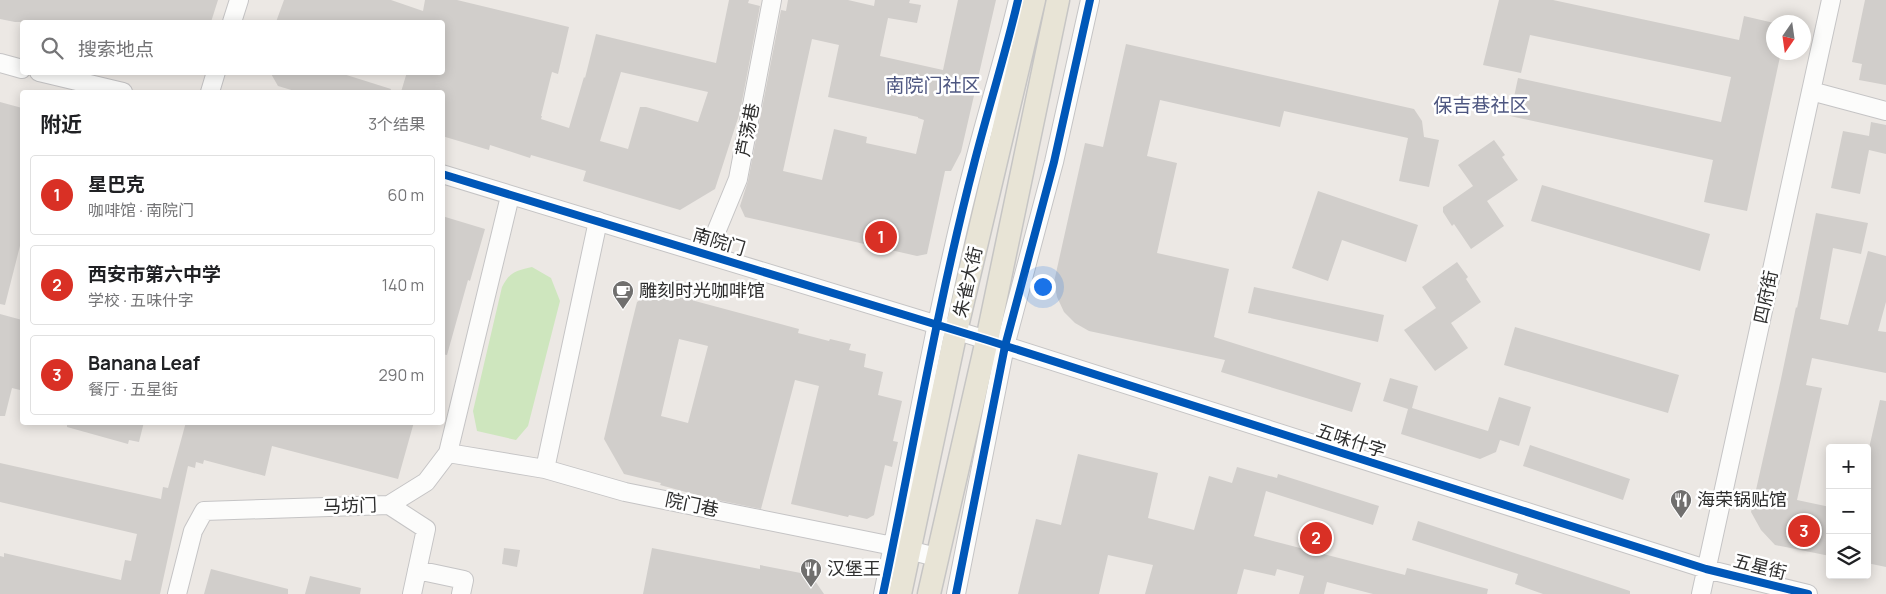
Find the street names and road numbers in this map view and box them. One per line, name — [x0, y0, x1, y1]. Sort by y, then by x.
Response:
street label: 芦荡巷 — [730, 101, 764, 159]
street label: 南院门 — [690, 222, 749, 260]
street label: 朱雀大街 — [947, 244, 987, 320]
street label: 四府街 — [1748, 268, 1782, 326]
street label: 五味什字 — [1313, 418, 1389, 463]
street label: 院门巷 — [663, 487, 721, 521]
street label: 马坊门 — [323, 492, 377, 518]
street label: 五星街 — [1731, 548, 1789, 584]

